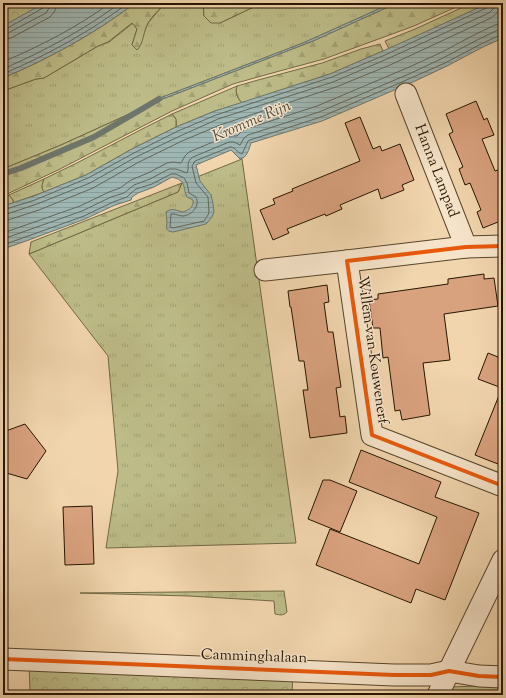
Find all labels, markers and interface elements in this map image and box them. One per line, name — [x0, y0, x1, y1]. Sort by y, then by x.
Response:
water label: Kromme Rijn — [209, 95, 295, 149]
street label: Hanna Lampad — [409, 121, 464, 221]
street label: Willem van Kouwenerf — [351, 275, 393, 426]
street label: Camminghalaan — [200, 645, 308, 669]

